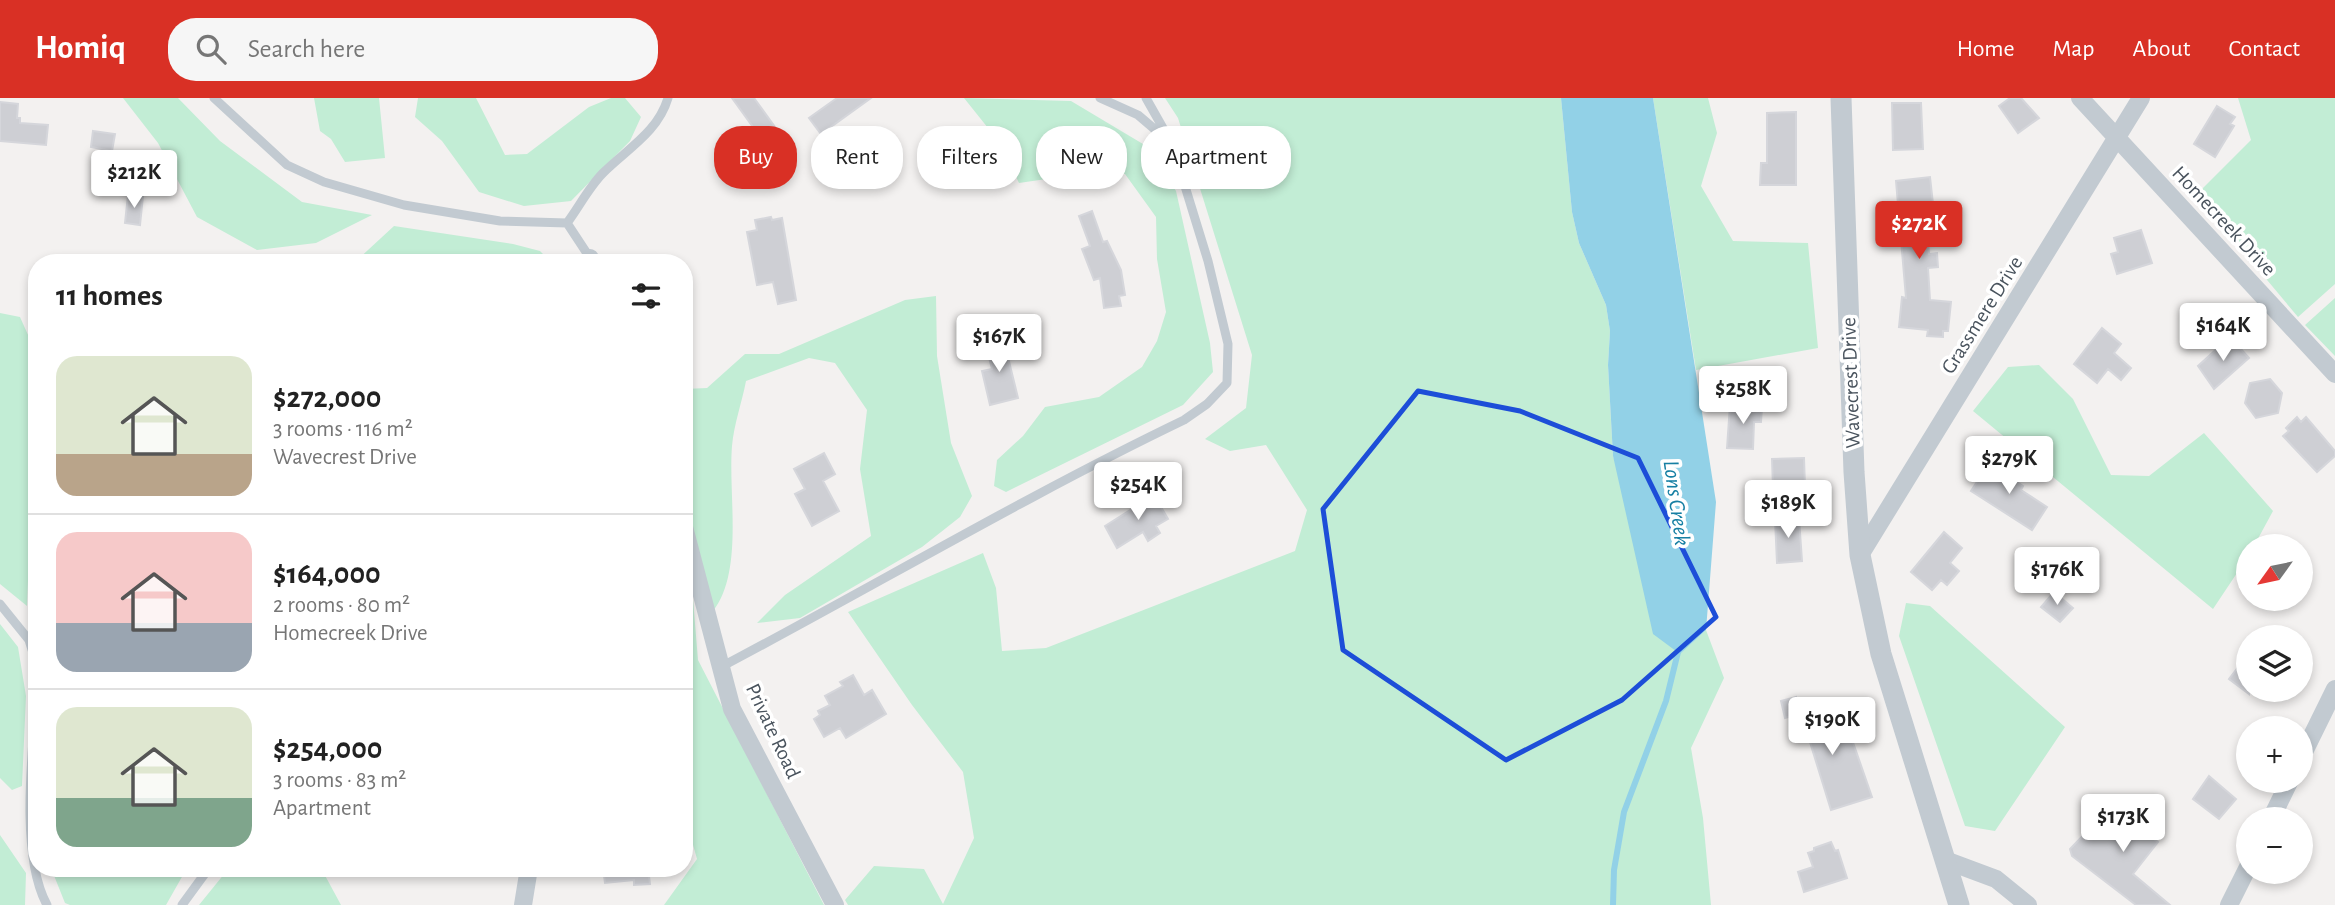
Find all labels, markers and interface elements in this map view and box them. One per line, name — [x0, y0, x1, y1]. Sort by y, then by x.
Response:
search box — [168, 18, 658, 81]
icon: search — [192, 30, 230, 68]
text: Homiq — [35, 32, 126, 65]
text: Search here — [248, 36, 365, 62]
text: Home — [1957, 37, 2015, 61]
text: Map — [2053, 37, 2095, 61]
text: About — [2133, 37, 2190, 61]
text: Contact — [2228, 37, 2300, 61]
chip: Buy — [714, 126, 797, 189]
chip: Rent — [811, 126, 903, 189]
chip: Filters — [917, 126, 1022, 189]
chip: New — [1036, 126, 1127, 189]
chip: Apartment — [1141, 126, 1291, 189]
pin: $212K — [85, 150, 183, 210]
text: $212K — [107, 161, 161, 184]
street label: Homecreek Drive — [2168, 162, 2280, 280]
pin: $272K — [1870, 202, 1968, 261]
text: $272K — [1891, 212, 1947, 235]
street label: Grassmere Drive — [1938, 253, 2026, 377]
icon: filters — [627, 277, 665, 315]
text: 11 homes — [56, 281, 163, 311]
pin: $164K — [2174, 303, 2272, 363]
pin: $167K — [950, 314, 1048, 374]
text: $164K — [2196, 314, 2250, 337]
street label: Wavecrest Drive — [1838, 317, 1864, 449]
text: $167K — [972, 325, 1026, 348]
pin: $258K — [1694, 366, 1792, 426]
text: $258K — [1715, 377, 1771, 400]
text: $272,000 — [273, 383, 381, 413]
icon: home — [112, 384, 196, 468]
text: 3 rooms · 116 m² — [273, 418, 413, 441]
pin: $279K — [1960, 436, 2058, 496]
text: Wavecrest Drive — [273, 446, 417, 469]
text: $279K — [1981, 447, 2037, 470]
water label: Lons Creek — [1659, 459, 1693, 548]
pin: $254K — [1089, 462, 1187, 522]
text: $254K — [1110, 473, 1166, 496]
pin: $189K — [1739, 480, 1837, 540]
text: $189K — [1761, 491, 1815, 514]
north arrow — [2236, 534, 2314, 611]
map controls — [2236, 534, 2313, 884]
pin: $176K — [2008, 547, 2106, 607]
text: $176K — [2030, 558, 2084, 581]
text: $164,000 — [273, 559, 381, 589]
icon: home — [112, 560, 196, 644]
text: 2 rooms · 80 m² — [273, 594, 410, 617]
text: Homecreek Drive — [273, 622, 428, 645]
button: layers — [2236, 625, 2313, 702]
street label: Private Road — [742, 680, 804, 782]
pin: $190K — [1783, 698, 1881, 757]
text: $190K — [1804, 708, 1860, 731]
button: + — [2236, 716, 2313, 793]
text: $254,000 — [273, 734, 382, 764]
icon: home — [112, 735, 196, 819]
text: 3 rooms · 83 m² — [273, 769, 406, 792]
pin: $173K — [2074, 794, 2172, 854]
text: Apartment — [273, 797, 371, 820]
text: $173K — [2097, 805, 2149, 828]
button: − — [2236, 807, 2313, 884]

